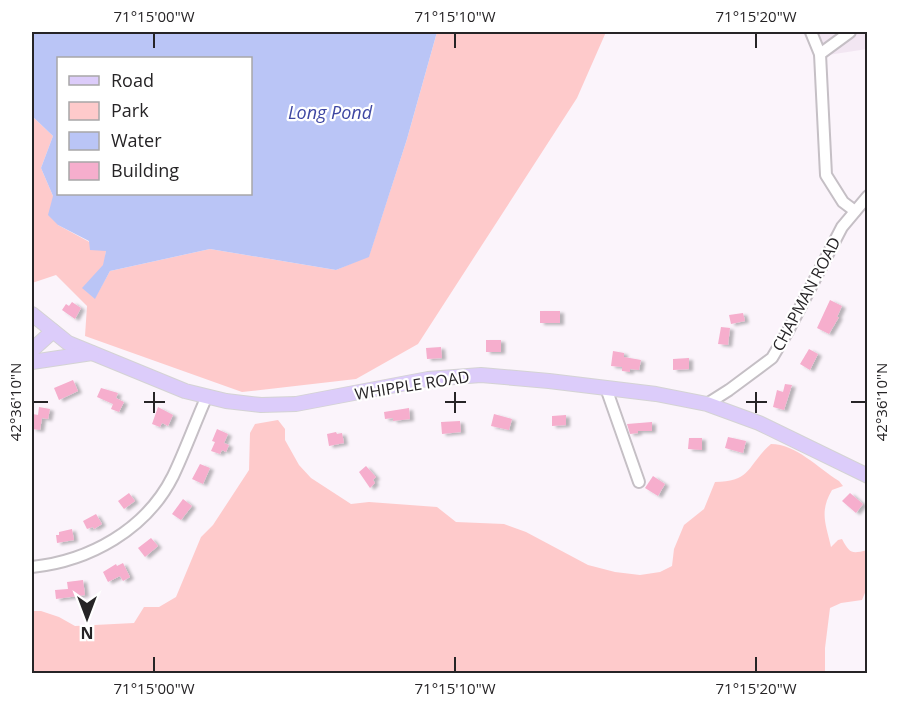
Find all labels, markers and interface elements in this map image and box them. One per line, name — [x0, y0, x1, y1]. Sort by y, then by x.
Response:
text: 71°15'00"W — [114, 6, 195, 26]
text: 71°15'10"W — [415, 6, 496, 26]
text: 71°15'20"W — [716, 6, 797, 26]
legend — [57, 57, 252, 195]
text: Road — [111, 68, 154, 92]
text: Park — [111, 98, 149, 122]
water label: Long Pond — [288, 100, 373, 124]
text: Water — [111, 128, 162, 152]
text: Building — [111, 158, 179, 182]
street label: CHAPMAN ROAD — [767, 233, 845, 355]
text: 42°36'10"N — [5, 363, 25, 441]
text: 42°36'10"N — [871, 363, 891, 441]
street label: WHIPPLE ROAD — [353, 365, 471, 405]
north arrow — [57, 588, 117, 648]
text: N — [80, 622, 94, 644]
text: 71°15'00"W — [114, 678, 195, 698]
text: 71°15'10"W — [415, 678, 496, 698]
text: 71°15'20"W — [716, 678, 797, 698]

